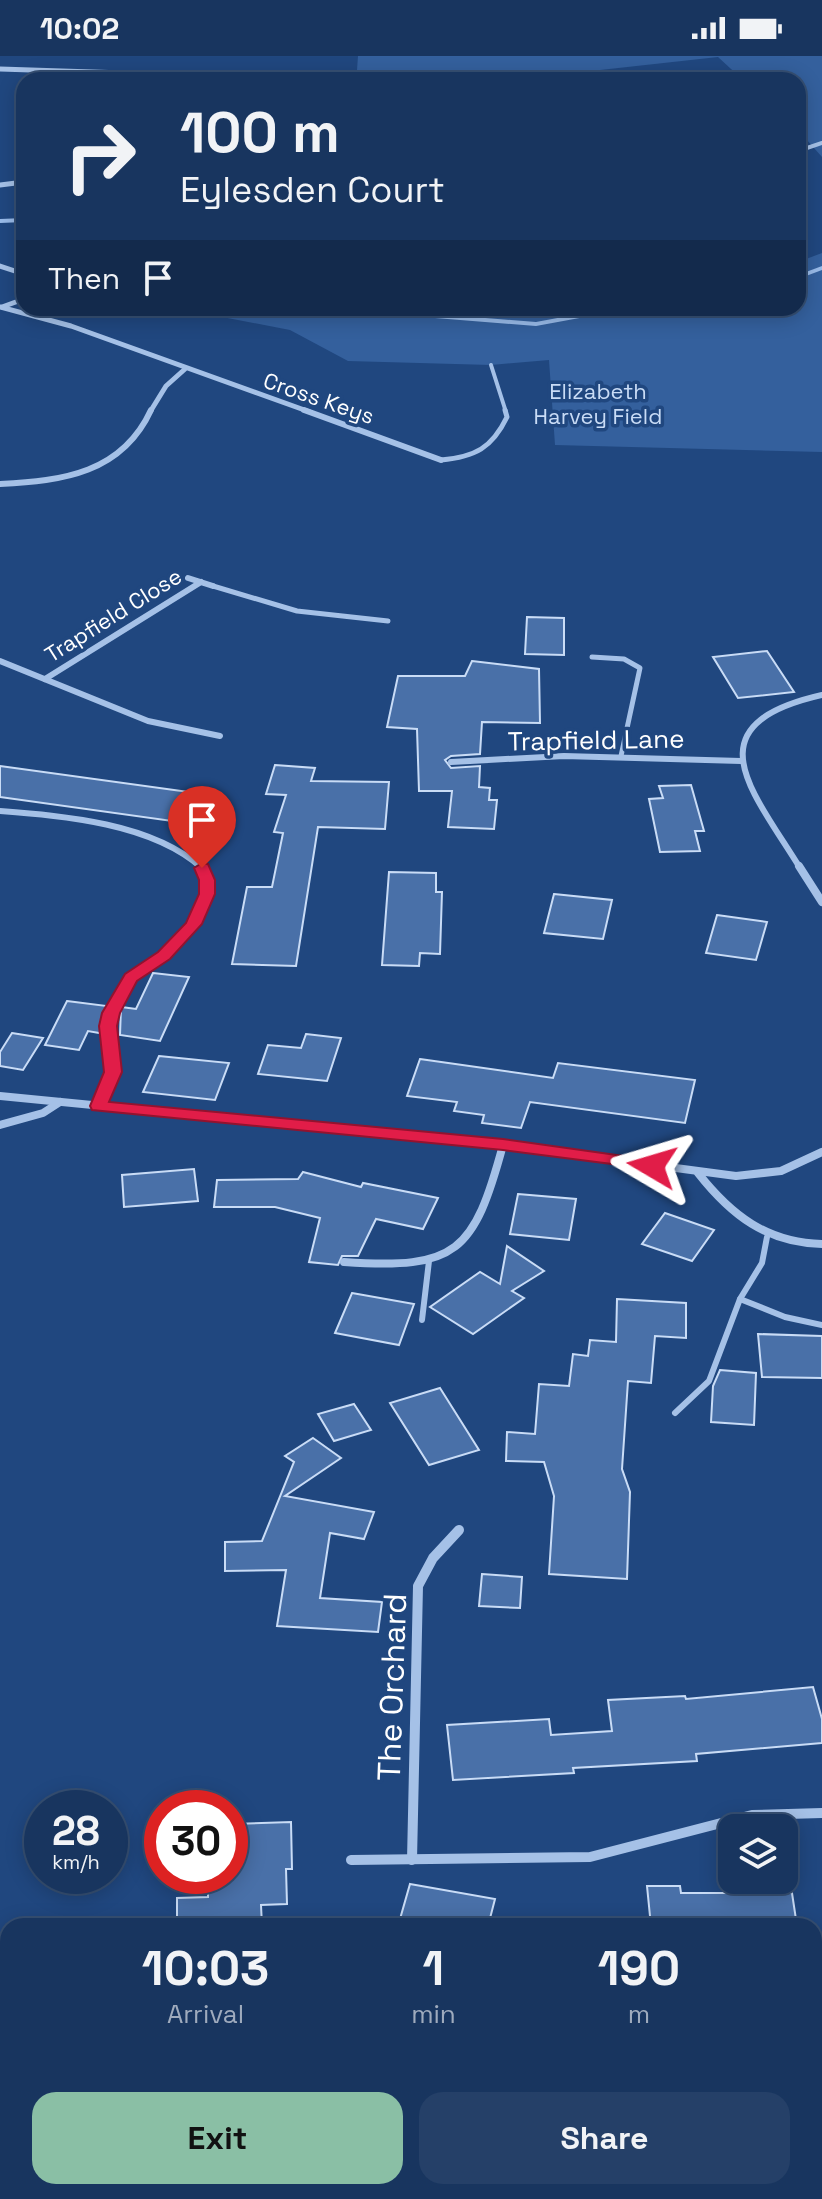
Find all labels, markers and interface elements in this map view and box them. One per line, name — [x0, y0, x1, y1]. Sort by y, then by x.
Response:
text: 10:02 — [40, 9, 119, 48]
text: 100 m — [180, 97, 340, 168]
icon: right — [48, 104, 152, 208]
text: Eylesden Court — [180, 167, 445, 213]
icon: arrive — [136, 256, 180, 300]
text: Then — [48, 259, 120, 298]
street label: Cross Keys — [260, 366, 378, 430]
park label: Elizabeth Harvey Field — [534, 377, 662, 430]
street label: Trapfield Close — [39, 562, 187, 668]
street label: Trapfield Lane — [507, 721, 685, 759]
pin — [168, 786, 236, 868]
icon: arrive — [180, 798, 224, 842]
position arrow — [610, 1124, 694, 1208]
street label: The Orchard — [369, 1592, 415, 1782]
speed limit sign: 30 — [144, 1790, 248, 1894]
text: 28 — [52, 1806, 100, 1857]
map controls — [718, 1814, 798, 1894]
button: layers — [718, 1814, 798, 1894]
text: km/h — [52, 1849, 100, 1875]
text: 10:03 — [142, 1938, 269, 1999]
text: 1 — [423, 1938, 444, 1999]
text: 190 — [598, 1938, 680, 1999]
text: Arrival — [167, 1997, 244, 2031]
text: min — [411, 1997, 456, 2031]
text: m — [628, 1997, 650, 2031]
button: Exit — [32, 2092, 403, 2184]
button: Share — [419, 2092, 790, 2184]

